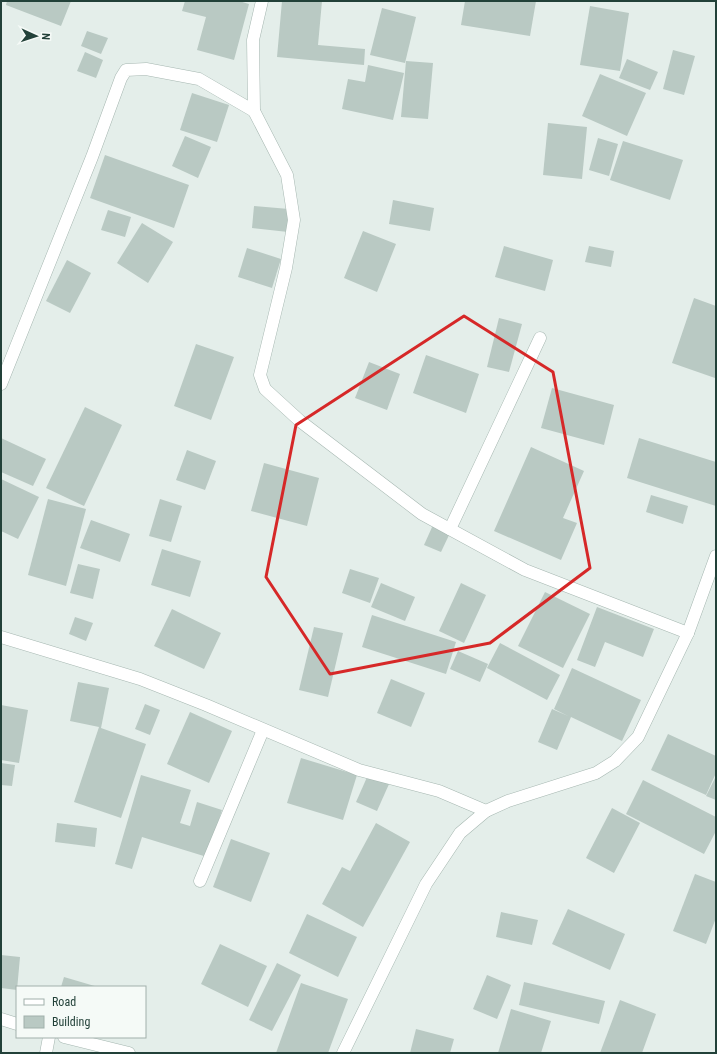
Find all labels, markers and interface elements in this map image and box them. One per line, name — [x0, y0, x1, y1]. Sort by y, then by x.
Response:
north arrow — [16, 16, 56, 56]
text: N — [39, 33, 52, 40]
legend — [16, 986, 146, 1038]
text: Road — [52, 995, 76, 1009]
text: Building — [52, 1015, 90, 1029]

